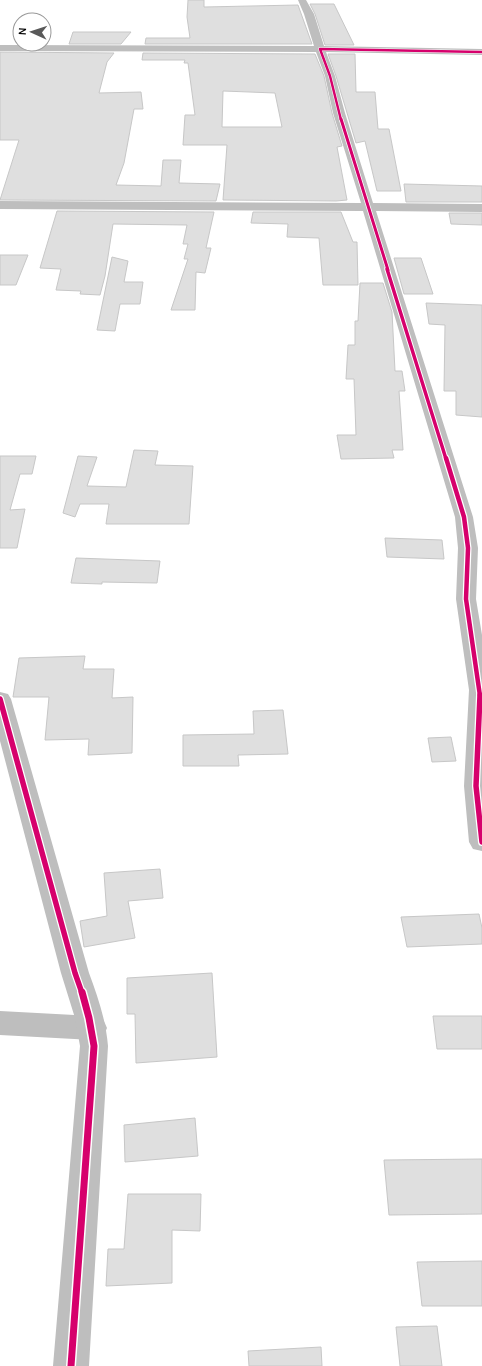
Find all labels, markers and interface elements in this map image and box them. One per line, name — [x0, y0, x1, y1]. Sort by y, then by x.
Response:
north arrow — [12, 12, 52, 52]
text: N — [16, 27, 29, 36]

